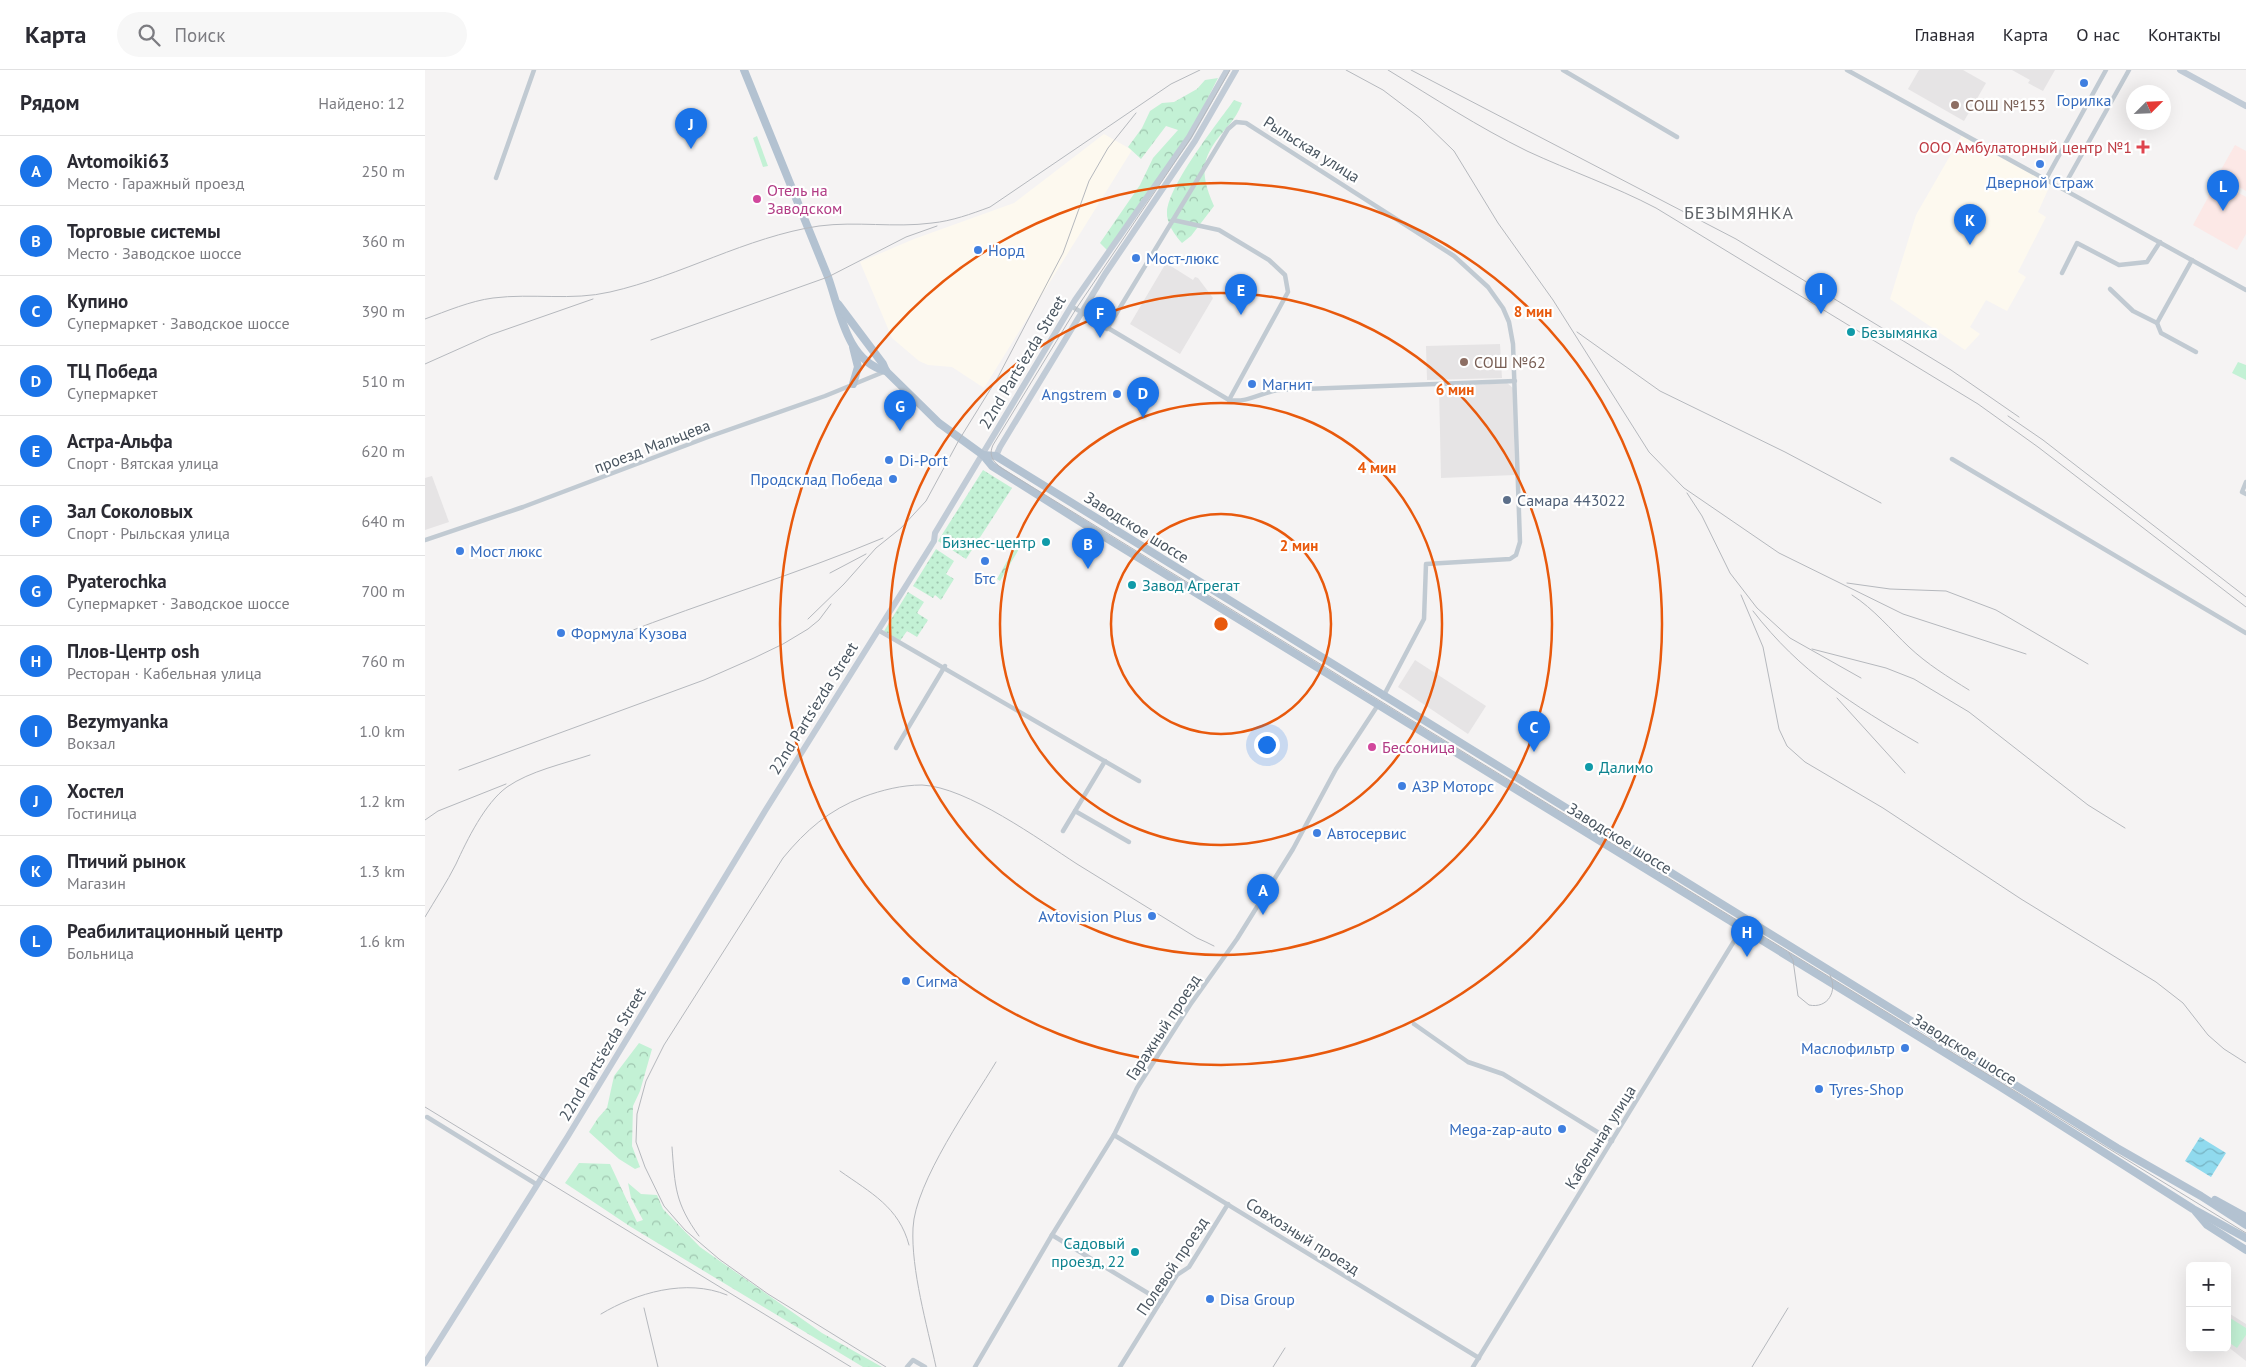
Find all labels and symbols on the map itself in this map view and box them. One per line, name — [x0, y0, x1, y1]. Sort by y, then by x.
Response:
marker: Горилка — [2078, 77, 2090, 89]
north arrow — [2126, 85, 2171, 130]
place label: Горилка — [2057, 90, 2111, 110]
place label: СОШ №153 — [1965, 95, 2046, 115]
marker: СОШ №153 — [1949, 99, 1961, 111]
pin: J — [675, 108, 707, 149]
street label: Рыльская улица — [1260, 111, 1364, 187]
place label: ООО Амбулаторный центр №1 — [1919, 137, 2132, 157]
marker: ООО Амбулаторный центр №1 — [2136, 140, 2150, 154]
marker: Дверной Страж — [2034, 158, 2046, 170]
pin: L — [2207, 170, 2239, 211]
place label: Дверной Страж — [1986, 172, 2094, 192]
place label: Отель на Заводском — [767, 180, 842, 218]
marker: Отель на Заводском — [751, 193, 763, 205]
district label: БЕЗЫМЯНКА — [1684, 201, 1794, 224]
pin: K — [1954, 204, 1986, 245]
place label: Норд — [988, 240, 1025, 260]
marker: Норд — [972, 244, 984, 256]
place label: Мост-люкс — [1146, 248, 1219, 268]
marker: Мост-люкс — [1130, 252, 1142, 264]
pin: I — [1805, 273, 1837, 314]
pin: E — [1225, 274, 1257, 315]
street label: 22nd Parts'ezda Street — [974, 291, 1070, 432]
pin: F — [1084, 297, 1116, 338]
text: 8 мин — [1514, 302, 1552, 321]
place label: Безымянка — [1861, 322, 1938, 342]
marker: Безымянка — [1845, 326, 1857, 338]
place label: СОШ №62 — [1474, 352, 1546, 372]
marker: СОШ №62 — [1458, 356, 1470, 368]
place label: Магнит — [1262, 374, 1313, 394]
pin: D — [1127, 377, 1159, 418]
marker: Магнит — [1246, 378, 1258, 390]
text: 6 мин — [1436, 380, 1474, 399]
place label: Angstrem — [1042, 384, 1107, 404]
marker: Angstrem — [1111, 388, 1123, 400]
pin: G — [884, 390, 916, 431]
street label: проезд Мальцева — [591, 415, 713, 477]
place label: Di-Port — [899, 450, 948, 470]
marker: Di-Port — [883, 454, 895, 466]
text: 4 мин — [1358, 458, 1396, 477]
place label: Продсклад Победа — [750, 469, 883, 489]
marker: Продсклад Победа — [887, 473, 899, 485]
street label: Заводское шоссе — [1081, 487, 1193, 567]
place label: Самара 443022 — [1517, 490, 1626, 510]
marker: Самара 443022 — [1501, 494, 1513, 506]
pin: B — [1072, 528, 1104, 569]
place label: Бизнес-центр — [942, 532, 1036, 552]
marker: Бизнес-центр — [1040, 536, 1052, 548]
text: 2 мин — [1280, 536, 1318, 555]
place label: Мост люкс — [470, 541, 543, 561]
marker: Мост люкс — [454, 545, 466, 557]
marker: Бтс — [979, 555, 991, 567]
place label: Бтс — [974, 568, 996, 588]
place label: Завод Агрегат — [1142, 575, 1240, 595]
marker: Завод Агрегат — [1126, 579, 1138, 591]
centre of rings — [1212, 615, 1230, 633]
place label: Формула Кузова — [571, 623, 687, 643]
marker: Формула Кузова — [555, 627, 567, 639]
street label: 22nd Parts'ezda Street — [764, 638, 862, 778]
pin: C — [1518, 711, 1550, 752]
your location — [1254, 732, 1280, 758]
place label: Бессоница — [1382, 737, 1455, 757]
marker: Бессоница — [1366, 741, 1378, 753]
place label: Далимо — [1599, 757, 1653, 777]
marker: Далимо — [1583, 761, 1595, 773]
place label: АЗР Моторс — [1412, 776, 1494, 796]
marker: АЗР Моторс — [1396, 780, 1408, 792]
street label: Заводское шоссе — [1564, 798, 1676, 878]
place label: Автосервис — [1327, 823, 1407, 843]
marker: Автосервис — [1311, 827, 1323, 839]
pin: A — [1247, 874, 1279, 915]
place label: Avtovision Plus — [1038, 906, 1142, 926]
marker: Avtovision Plus — [1146, 910, 1158, 922]
pin: H — [1731, 916, 1763, 957]
street label: Гаражный проезд — [1121, 970, 1205, 1084]
place label: Сигма — [916, 971, 958, 991]
marker: Сигма — [900, 975, 912, 987]
street label: 22nd Parts'ezda Street — [554, 983, 650, 1124]
street label: Заводское шоссе — [1909, 1009, 2021, 1089]
place label: Маслофильтр — [1801, 1038, 1895, 1058]
marker: Маслофильтр — [1899, 1042, 1911, 1054]
place label: Tyres-Shop — [1829, 1079, 1904, 1099]
street label: Кабельная улица — [1560, 1081, 1640, 1193]
marker: Tyres-Shop — [1813, 1083, 1825, 1095]
place label: Mega-zap-auto — [1449, 1119, 1552, 1139]
marker: Mega-zap-auto — [1556, 1123, 1568, 1135]
street label: Совхозный проезд — [1242, 1193, 1364, 1279]
street label: Полевой проезд — [1132, 1213, 1212, 1319]
place label: Садовый проезд, 22 — [1051, 1233, 1125, 1271]
marker: Садовый проезд, 22 — [1129, 1246, 1141, 1258]
place label: Disa Group — [1220, 1289, 1295, 1309]
marker: Disa Group — [1204, 1293, 1216, 1305]

